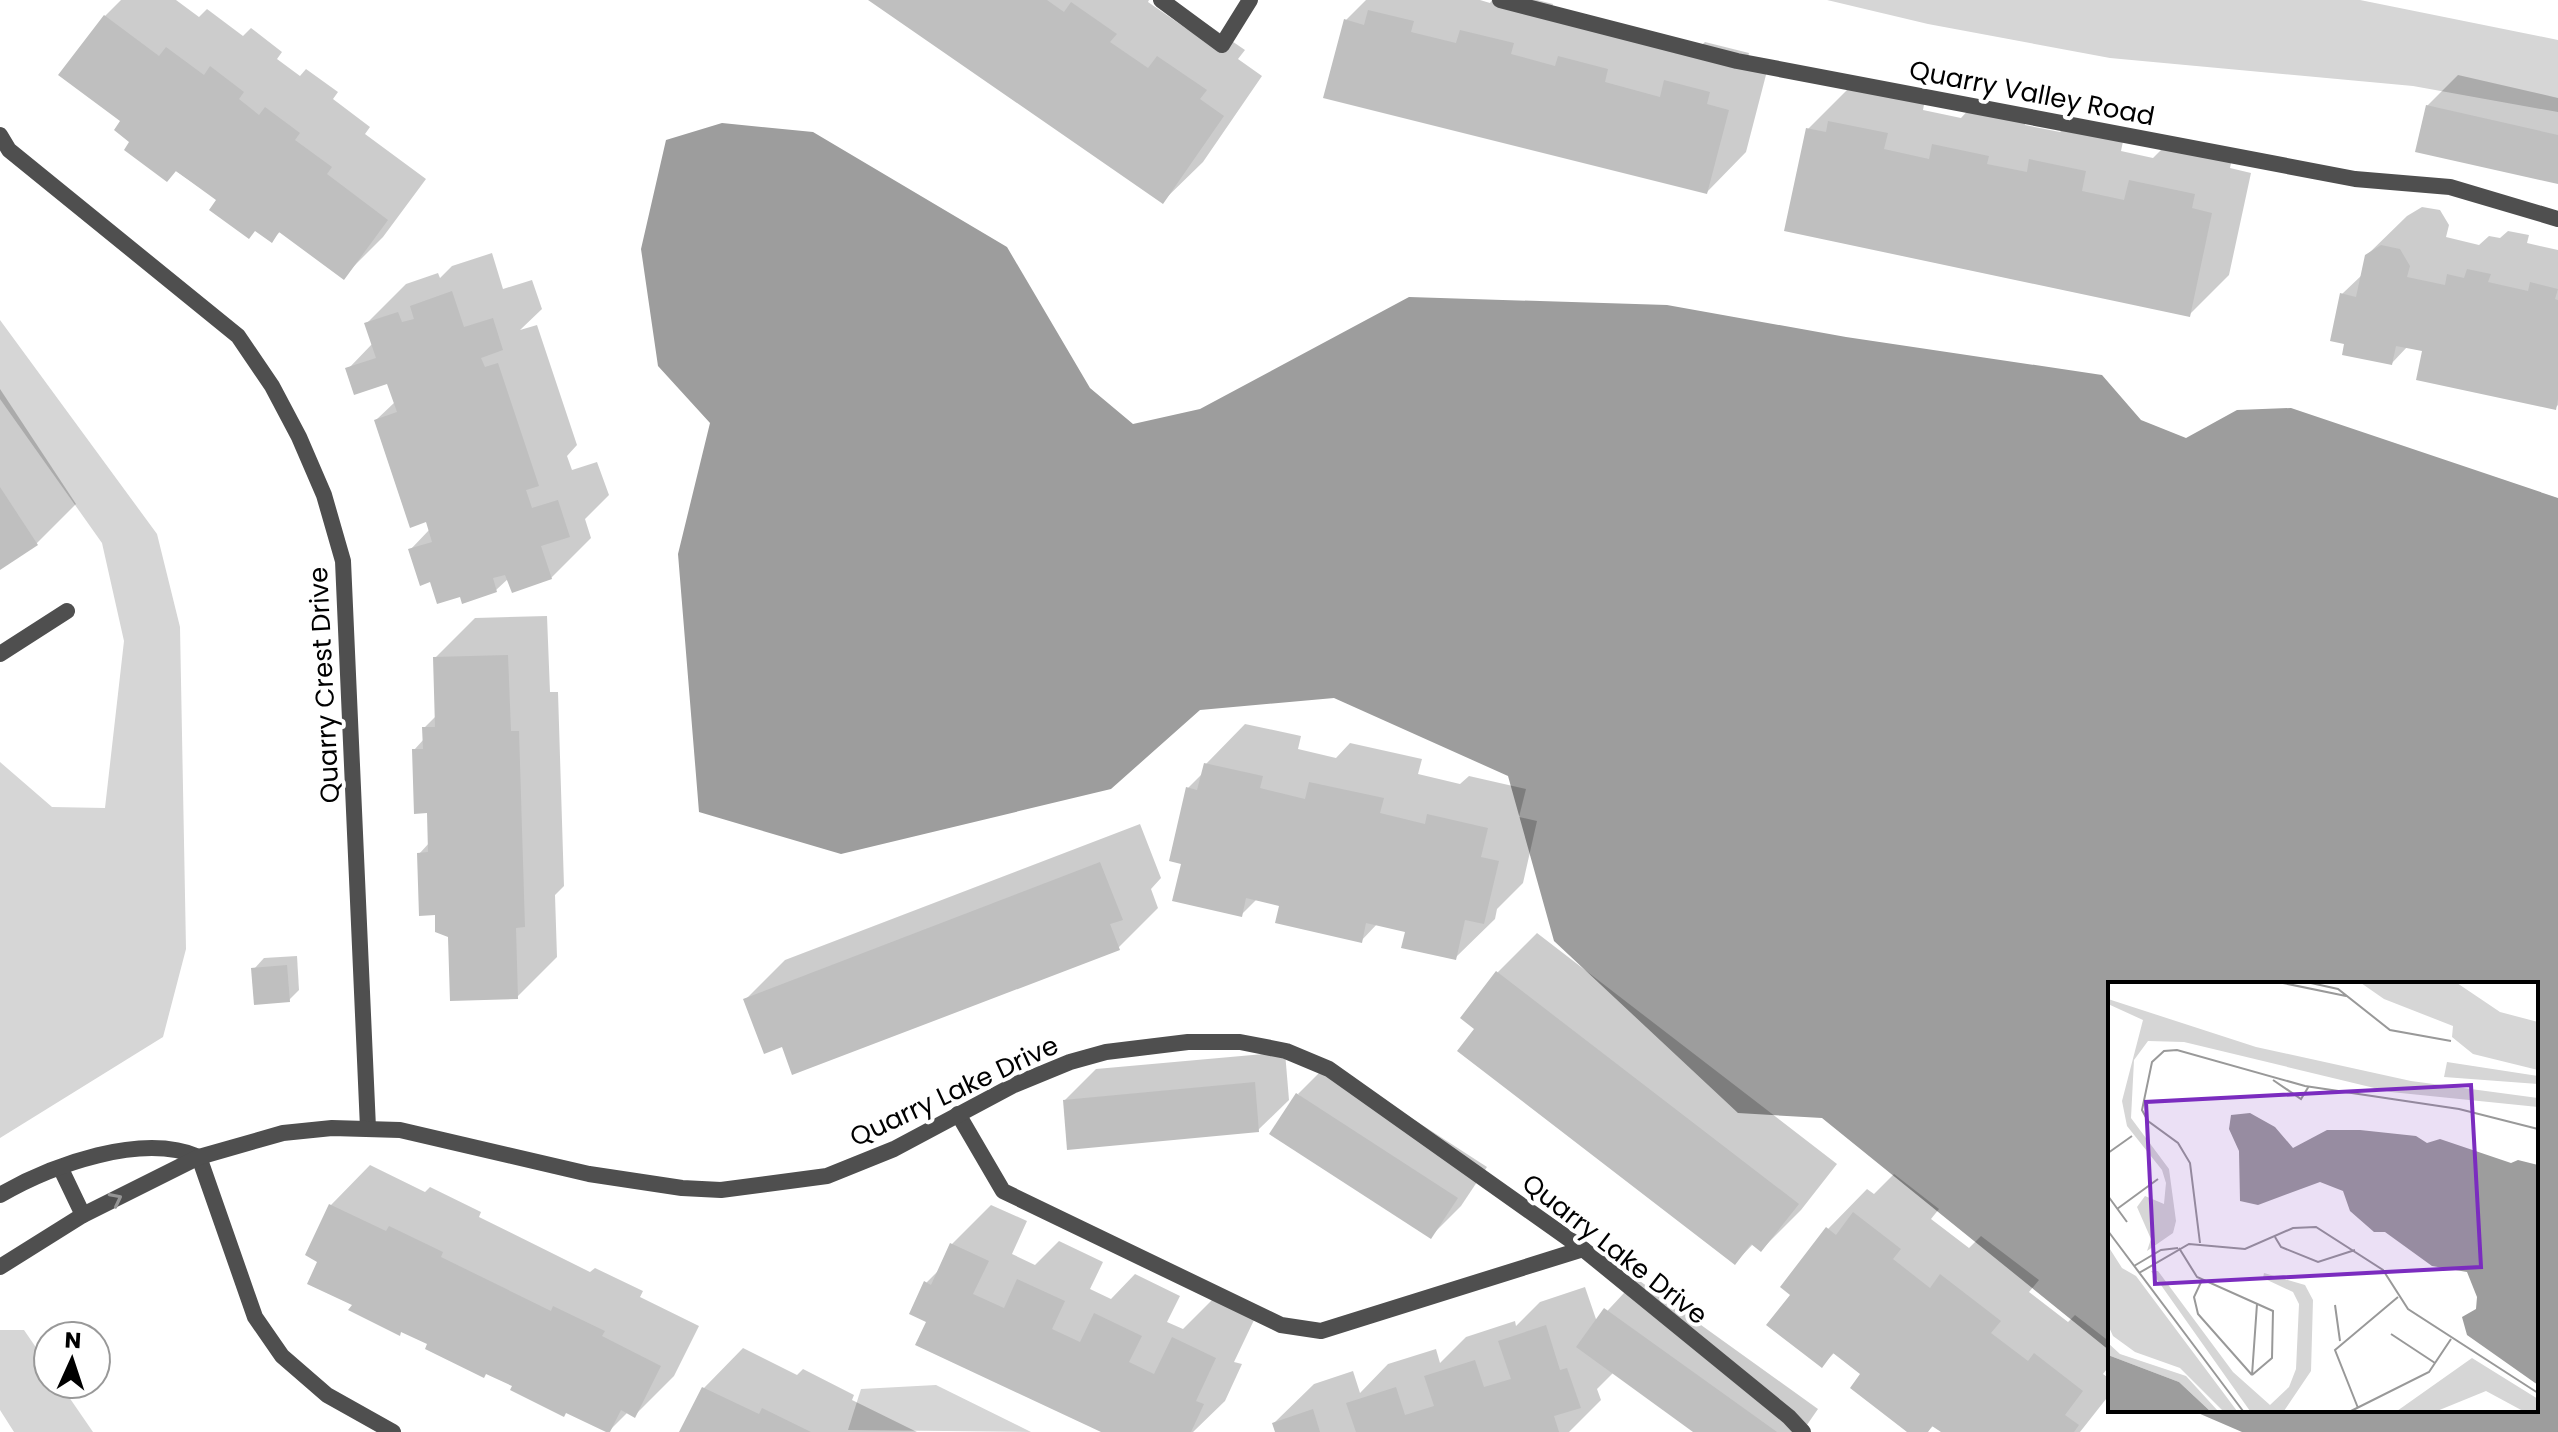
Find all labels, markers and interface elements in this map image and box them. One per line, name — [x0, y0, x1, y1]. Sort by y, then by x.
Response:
street label: Quarry Valley Road — [1906, 52, 2158, 134]
street label: Quarry Crest Drive — [300, 566, 348, 804]
inset map — [2108, 982, 2538, 1412]
street label: Quarry Lake Drive — [844, 1027, 1064, 1155]
street label: Quarry Lake Drive — [1515, 1165, 1715, 1333]
one-way arrow — [107, 1193, 122, 1209]
north arrow — [32, 1320, 112, 1400]
text: N — [64, 1325, 82, 1356]

